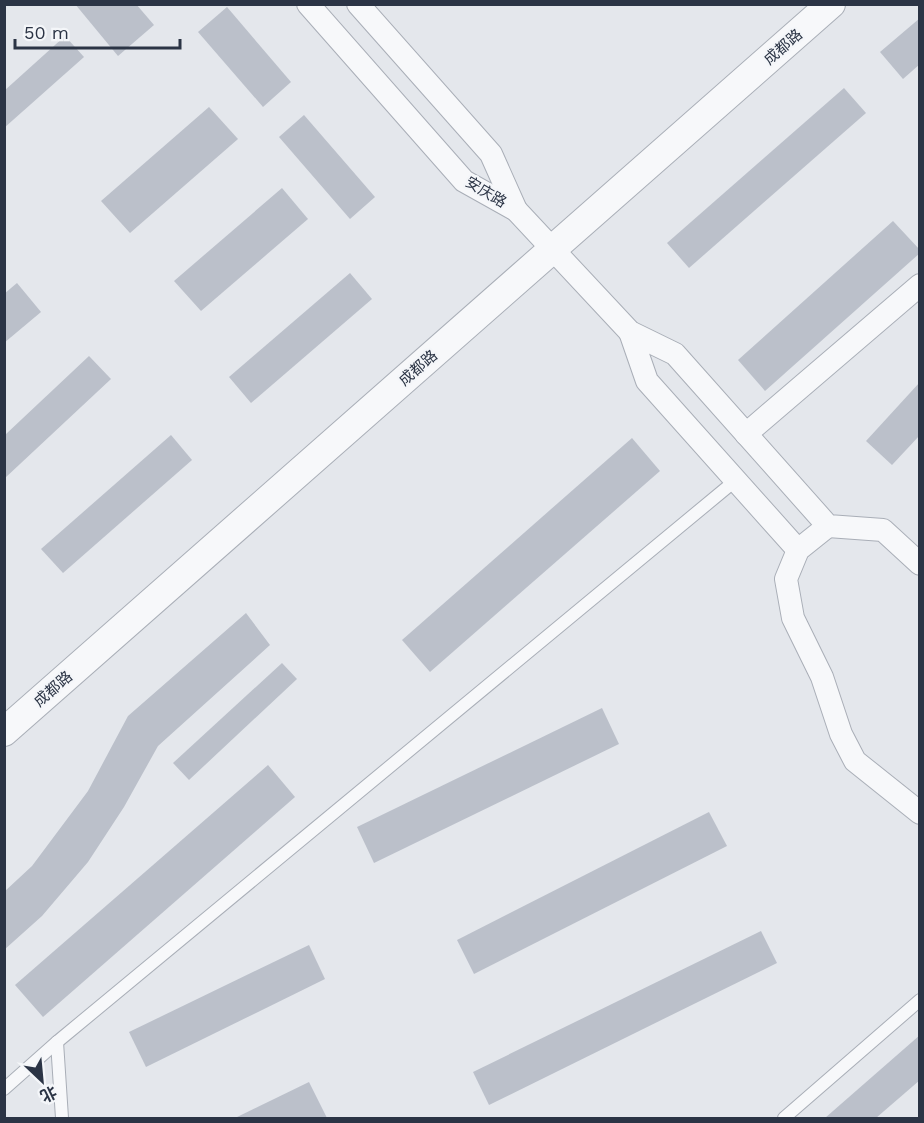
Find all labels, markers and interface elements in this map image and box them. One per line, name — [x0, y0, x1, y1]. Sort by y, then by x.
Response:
scale bar — [15, 12, 180, 50]
text: 50 m — [24, 22, 69, 43]
street label: 成都路 — [760, 25, 806, 69]
street label: 安庆路 — [462, 173, 510, 211]
street label: 成都路 — [395, 346, 441, 390]
street label: 成都路 — [30, 667, 76, 711]
north arrow — [12, 1051, 72, 1111]
text: 北 — [37, 1082, 60, 1106]

